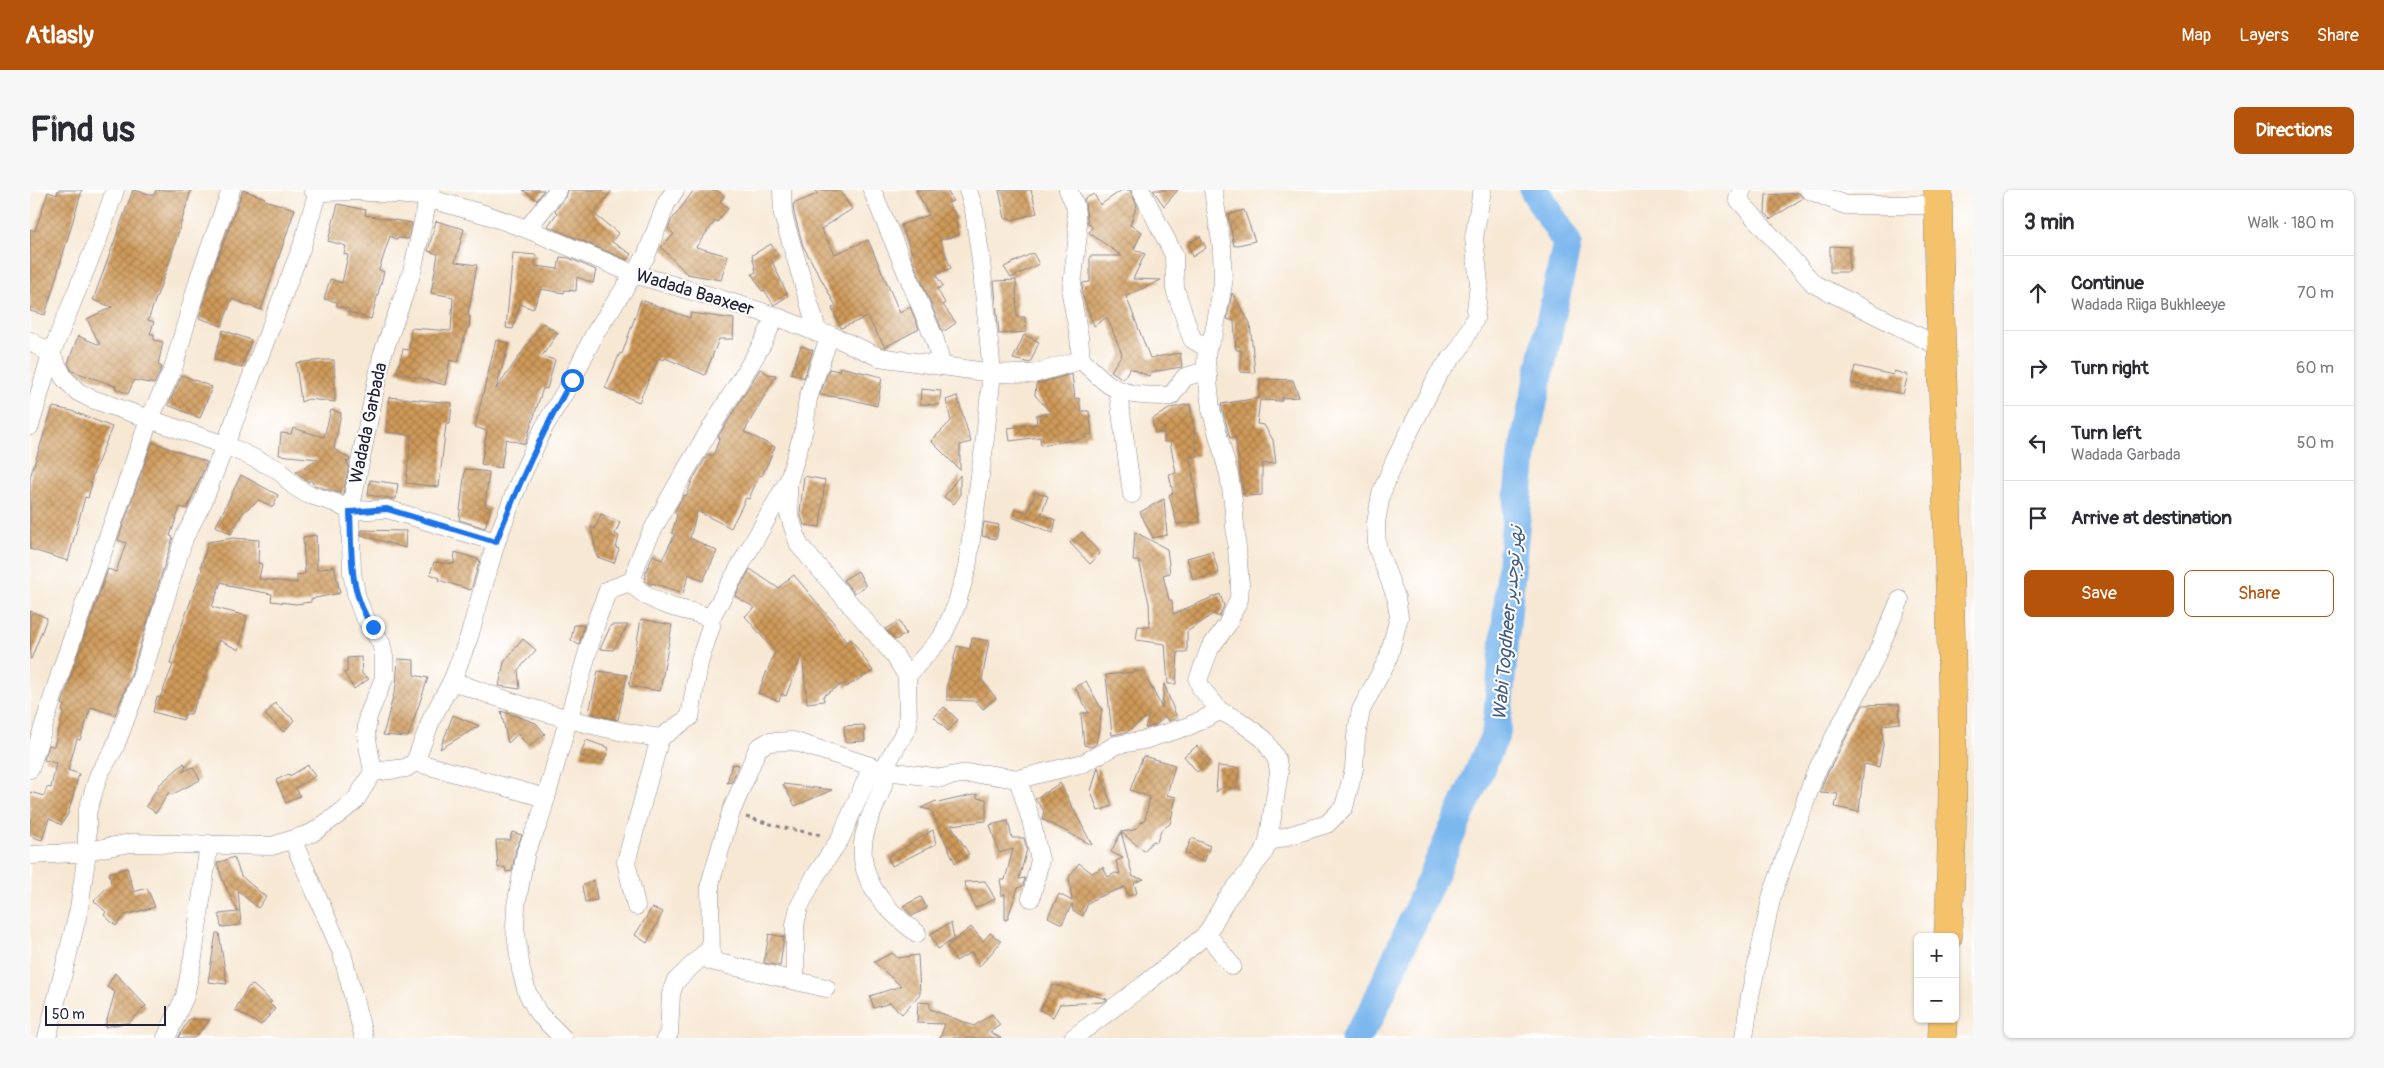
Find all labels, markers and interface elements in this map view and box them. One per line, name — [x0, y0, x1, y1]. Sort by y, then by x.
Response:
text: Atlasly — [25, 21, 94, 50]
text: Map — [2182, 24, 2211, 47]
text: Layers — [2239, 24, 2289, 47]
text: Share — [2317, 24, 2359, 47]
button: Directions — [2234, 107, 2354, 154]
text: Find us — [30, 108, 135, 152]
text: 3 min — [2024, 209, 2074, 236]
text: Walk · 180 m — [2247, 213, 2334, 233]
street label: Wadada Baaxeer — [633, 264, 757, 321]
text: Continue — [2071, 271, 2144, 295]
icon: ahead — [2024, 279, 2052, 307]
text: 70 m — [2297, 283, 2334, 303]
text: Wadada Riiga Bukhleeye — [2071, 295, 2226, 315]
icon: right — [2024, 354, 2052, 382]
text: Turn right — [2071, 356, 2149, 380]
text: 60 m — [2296, 358, 2334, 378]
street label: Wadada Garbada — [344, 360, 393, 486]
route start — [561, 369, 584, 392]
text: Turn left — [2071, 421, 2141, 445]
icon: left — [2024, 429, 2052, 457]
text: 50 m — [2297, 433, 2334, 453]
text: Wadada Garbada — [2071, 445, 2180, 465]
icon: arrive — [2024, 504, 2052, 532]
text: Arrive at destination — [2071, 506, 2232, 530]
water label: Wabi Togdheer نهر توجدير — [1488, 523, 1529, 721]
button: Save — [2024, 570, 2174, 617]
button: Share — [2184, 570, 2334, 617]
route end — [362, 616, 385, 639]
map controls — [1914, 933, 1959, 1023]
button: + — [1914, 933, 1959, 978]
button: − — [1914, 978, 1959, 1023]
scale bar — [45, 1003, 166, 1026]
text: 50 m — [52, 1006, 85, 1023]

